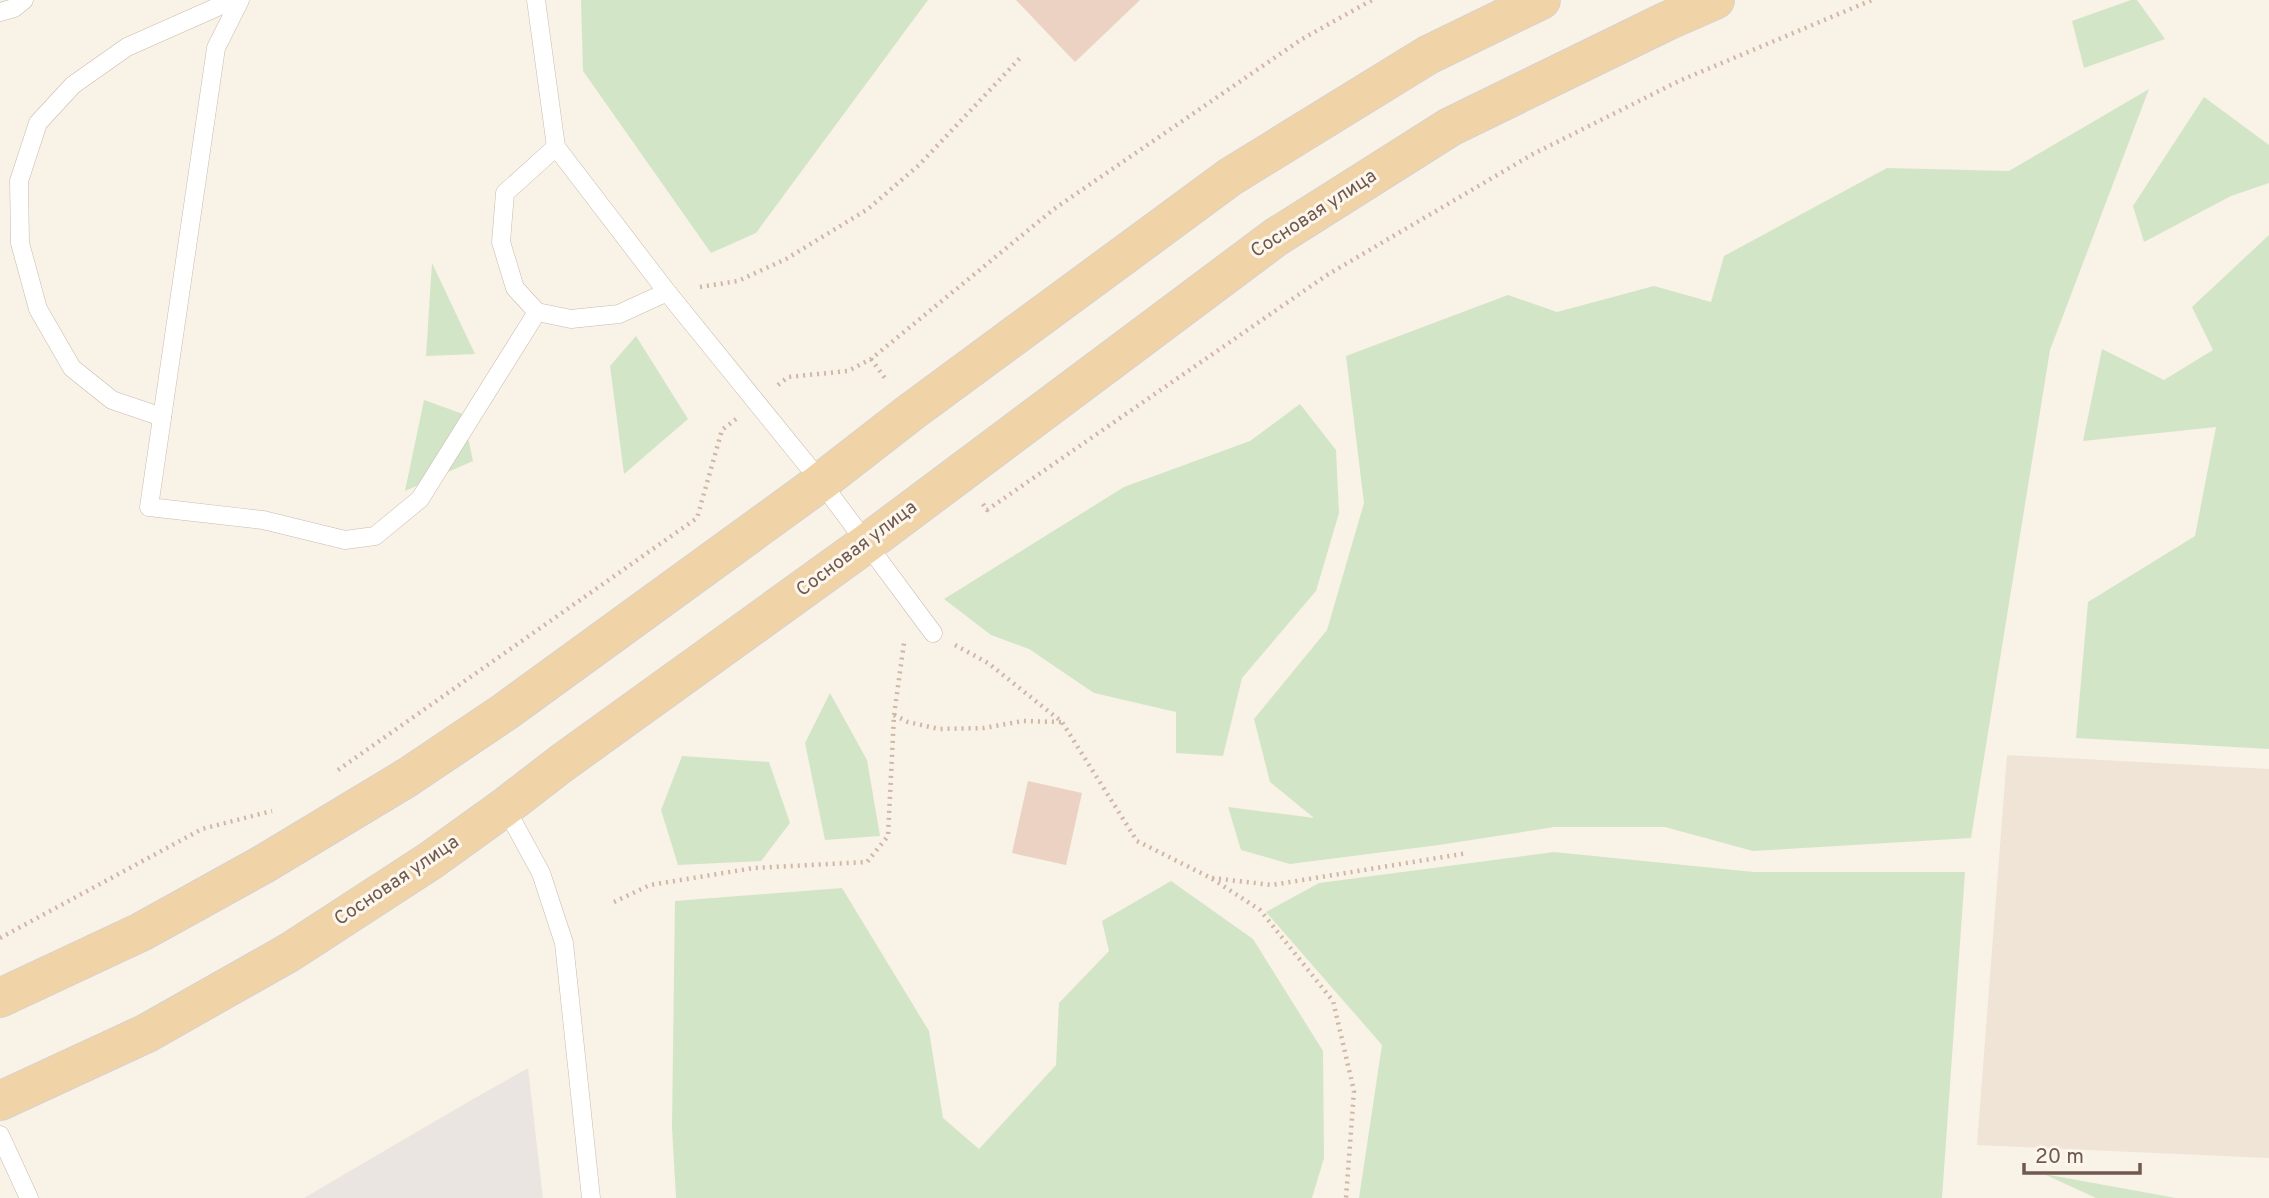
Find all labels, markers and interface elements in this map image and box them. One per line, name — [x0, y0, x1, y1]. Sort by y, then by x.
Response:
street label: Сосновая улица — [1247, 164, 1381, 264]
street label: Сосновая улица — [792, 496, 922, 602]
street label: Сосновая улица — [330, 830, 464, 932]
scale bar — [2024, 1132, 2140, 1176]
text: 20 m — [2035, 1144, 2084, 1171]

